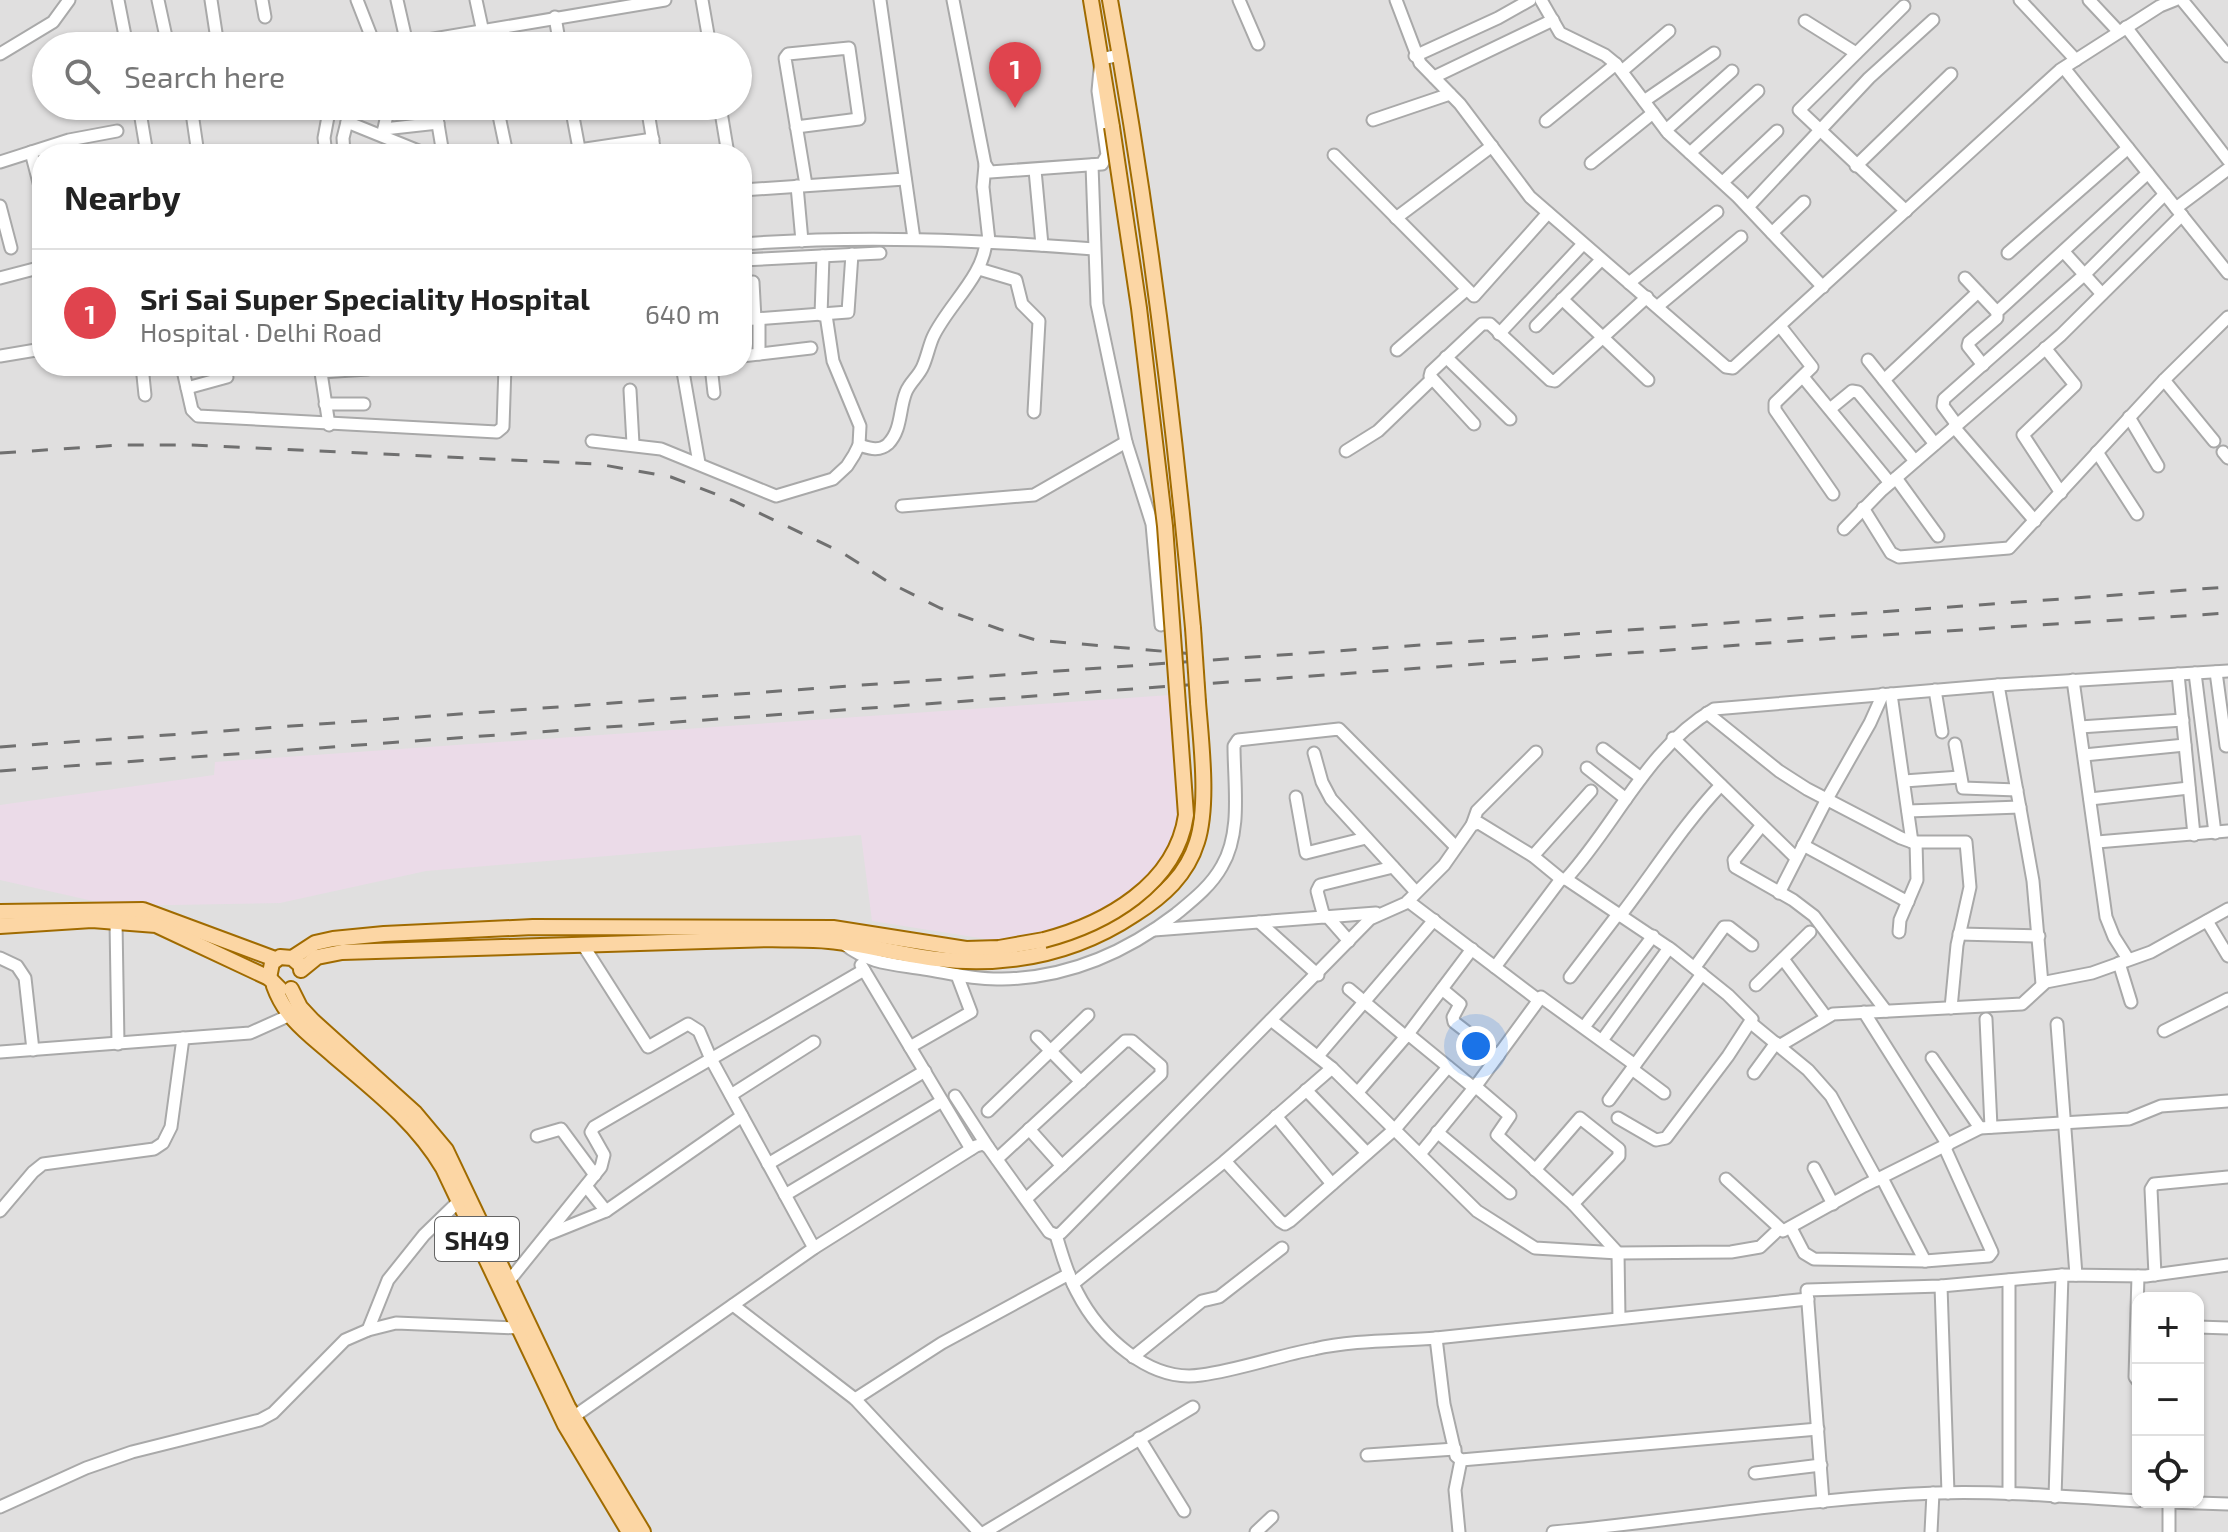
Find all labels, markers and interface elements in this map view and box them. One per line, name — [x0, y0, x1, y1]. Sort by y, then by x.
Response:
search box — [32, 32, 752, 120]
pin: 1 — [989, 42, 1041, 108]
icon: search — [60, 54, 104, 98]
text: Search here — [124, 58, 285, 94]
text: Nearby — [64, 176, 181, 217]
text: Sri Sai Super Speciality Hospital — [140, 280, 590, 316]
text: 1 — [84, 298, 96, 329]
text: 640 m — [645, 298, 720, 329]
text: Hospital · Delhi Road — [140, 316, 382, 347]
your location — [1456, 1026, 1496, 1066]
road number: SH49 — [435, 1217, 519, 1261]
map controls — [2132, 1292, 2204, 1508]
button: + — [2132, 1292, 2204, 1364]
button: − — [2132, 1364, 2204, 1436]
button: locate — [2132, 1436, 2204, 1508]

